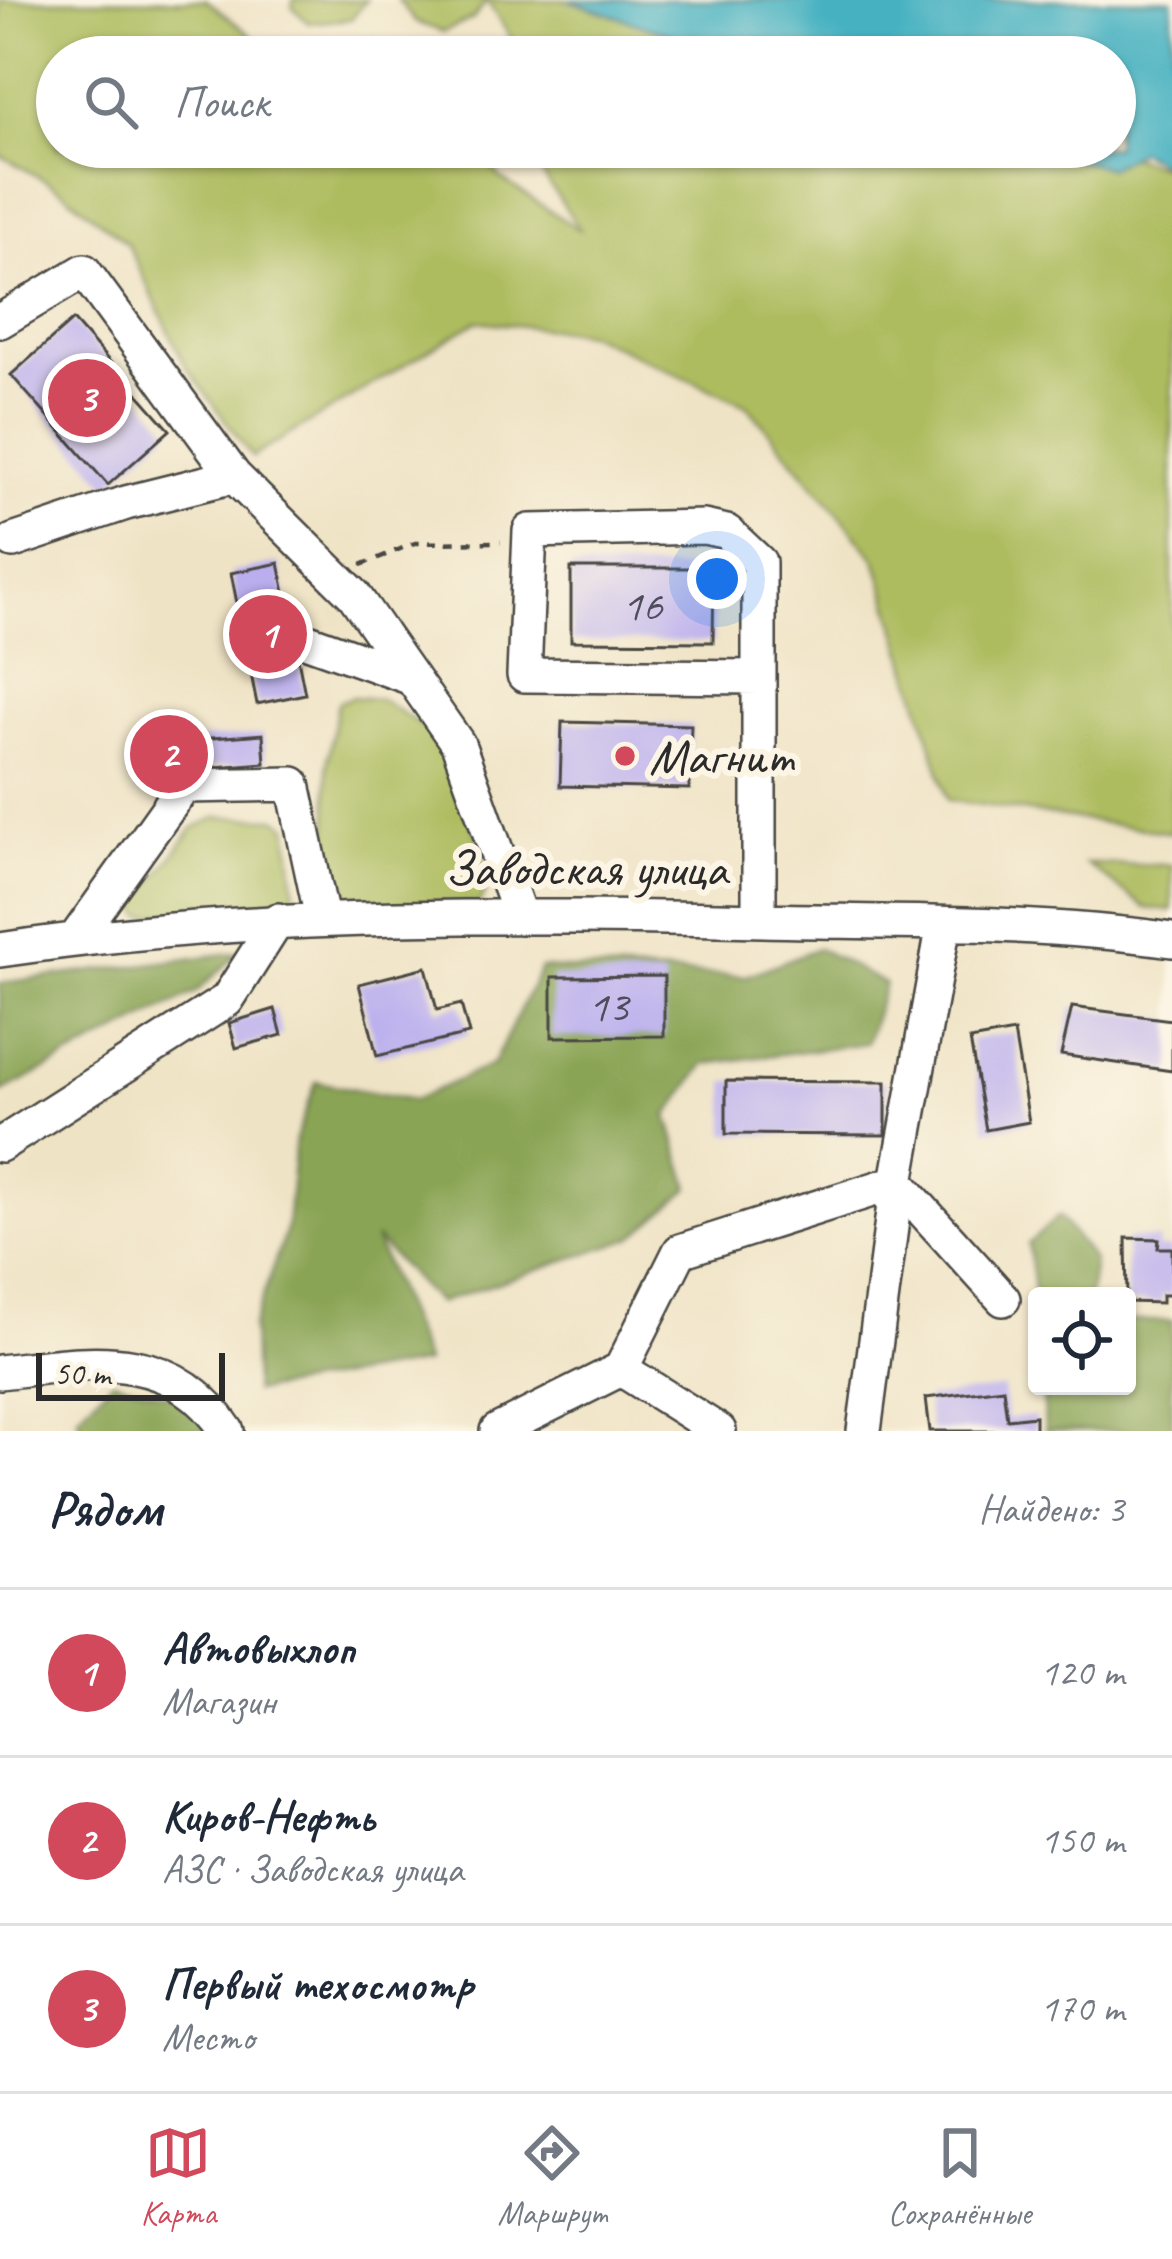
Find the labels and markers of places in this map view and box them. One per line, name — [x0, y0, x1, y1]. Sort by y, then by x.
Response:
pin: 3 — [48, 353, 126, 443]
pin: 1 — [229, 589, 307, 679]
pin: 2 — [130, 709, 208, 799]
place label: Магнит — [649, 724, 795, 788]
marker: Магнит — [612, 743, 638, 769]

